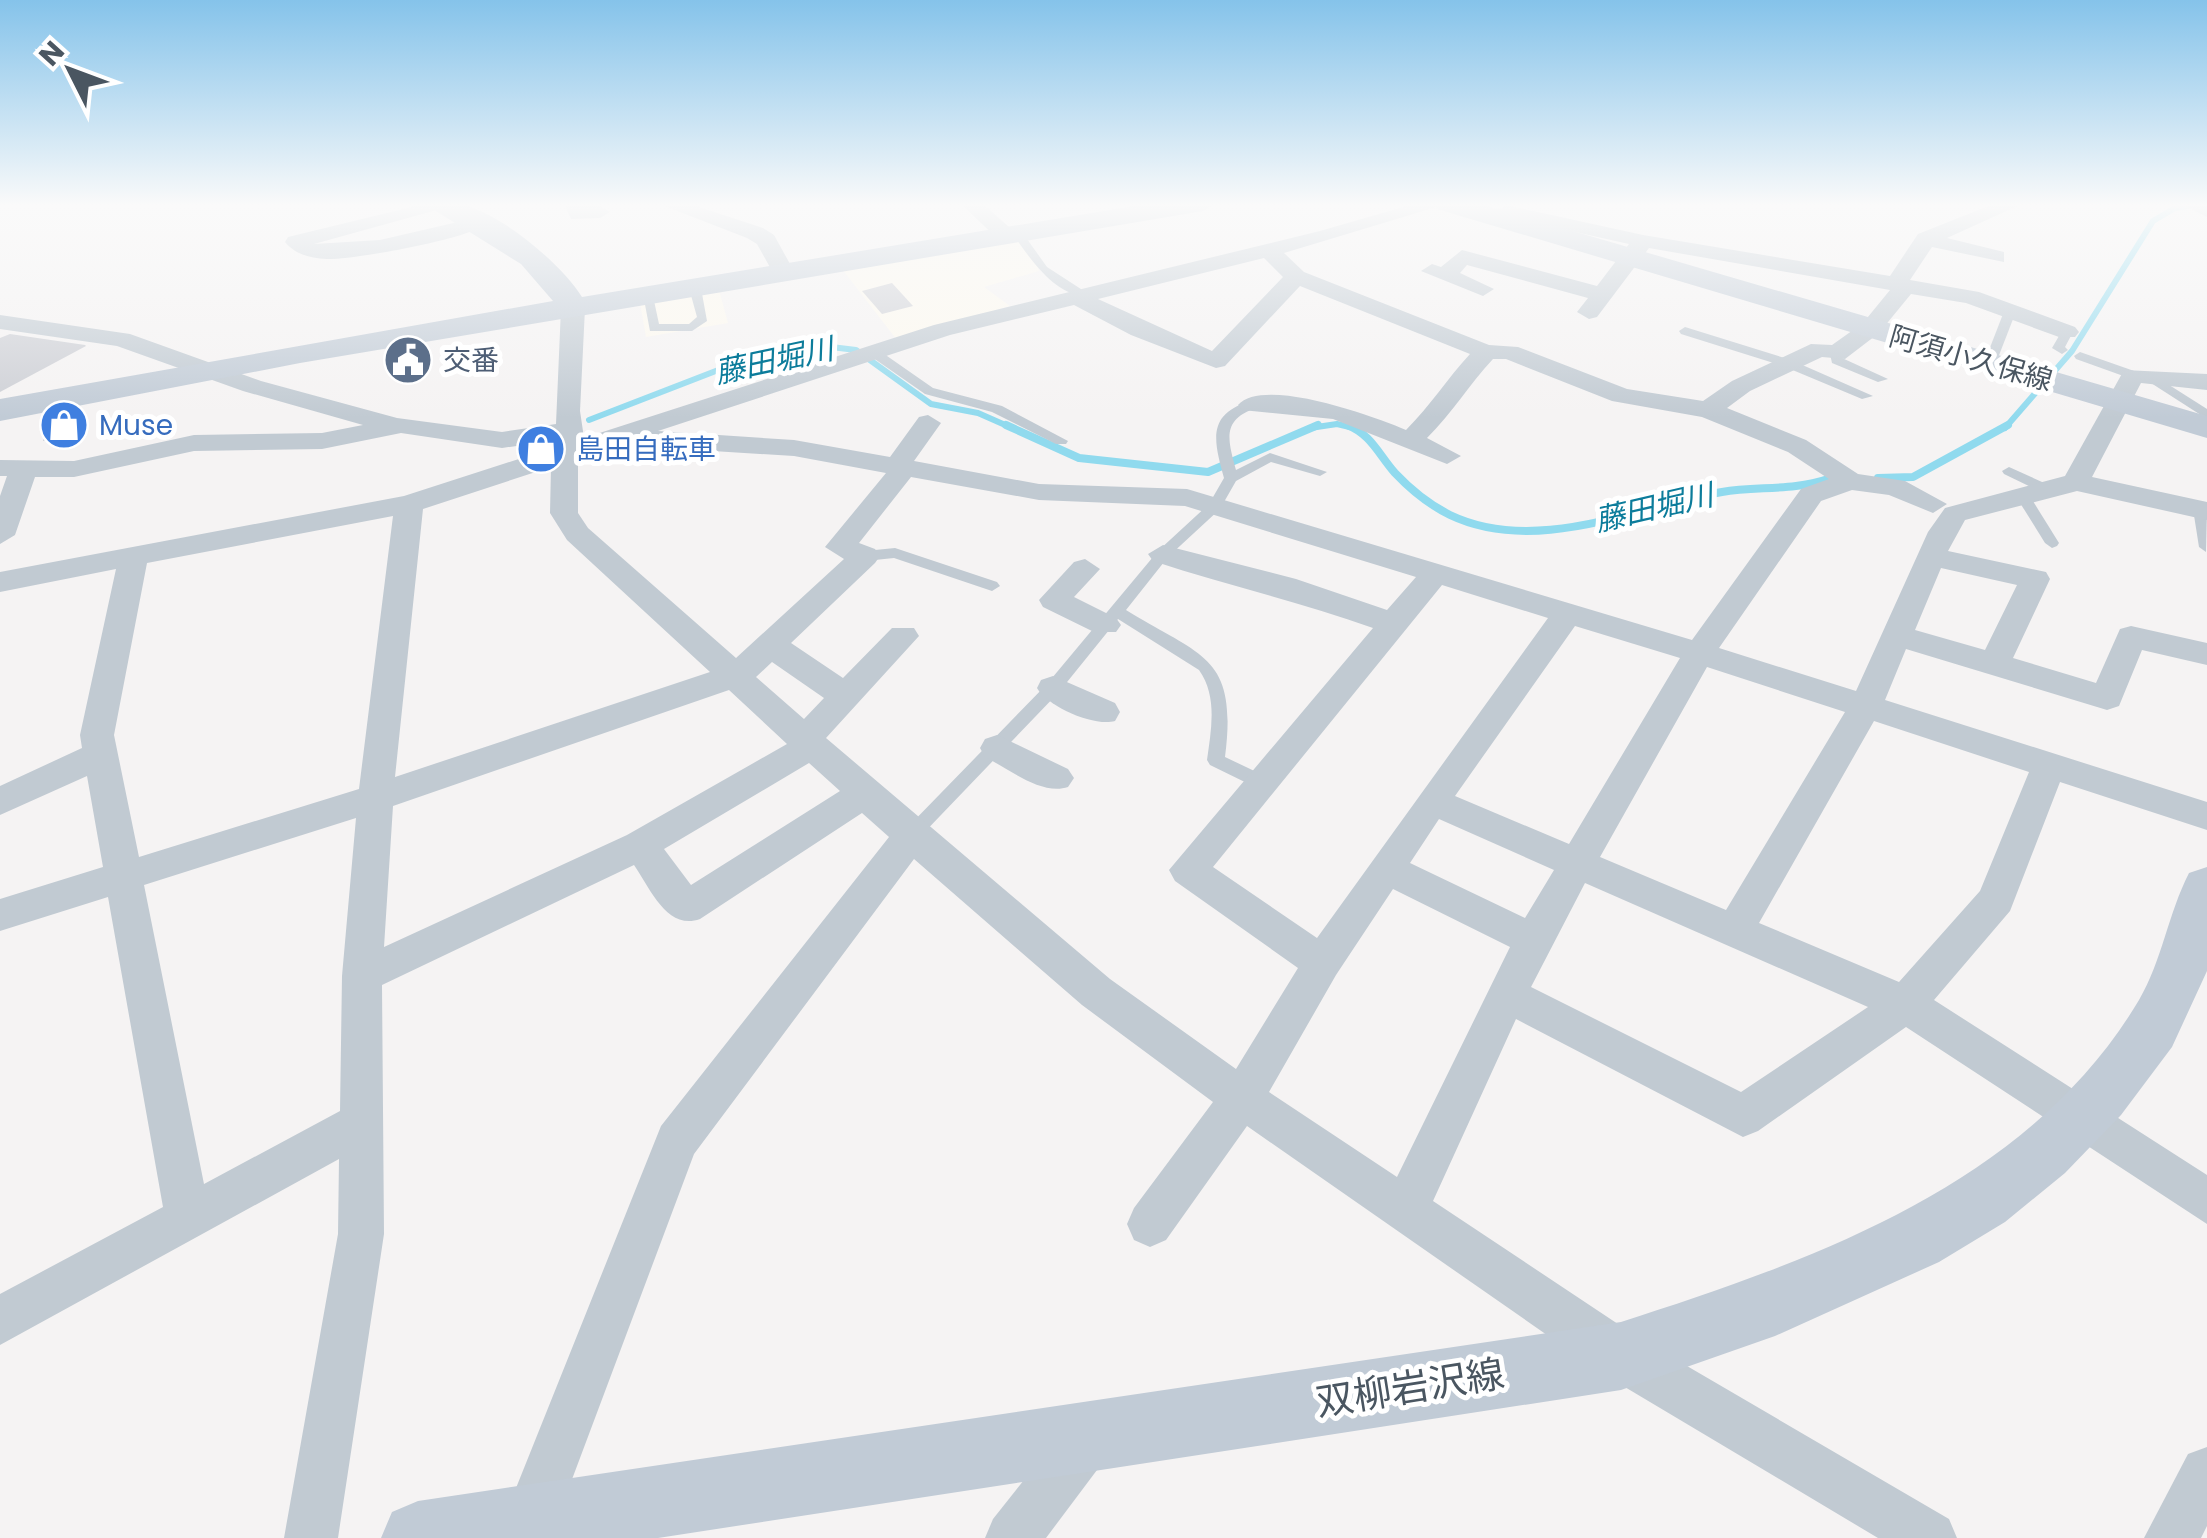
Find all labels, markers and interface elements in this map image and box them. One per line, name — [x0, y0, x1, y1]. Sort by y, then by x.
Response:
north arrow — [20, 20, 120, 120]
text: N — [30, 33, 73, 74]
street label: 阿須小久保線 — [1885, 317, 2057, 400]
water label: 藤田堀川 — [711, 326, 840, 394]
public building icon: 交番 — [382, 334, 434, 386]
place label: 交番 — [443, 341, 499, 380]
shop icon: Muse — [38, 399, 90, 451]
place label: Muse — [99, 406, 173, 445]
shop icon: 島田自転車 — [515, 423, 567, 475]
place label: 島田自転車 — [576, 430, 716, 469]
water label: 藤田堀川 — [1591, 472, 1720, 542]
street label: 双柳岩沢線 — [1312, 1346, 1508, 1429]

